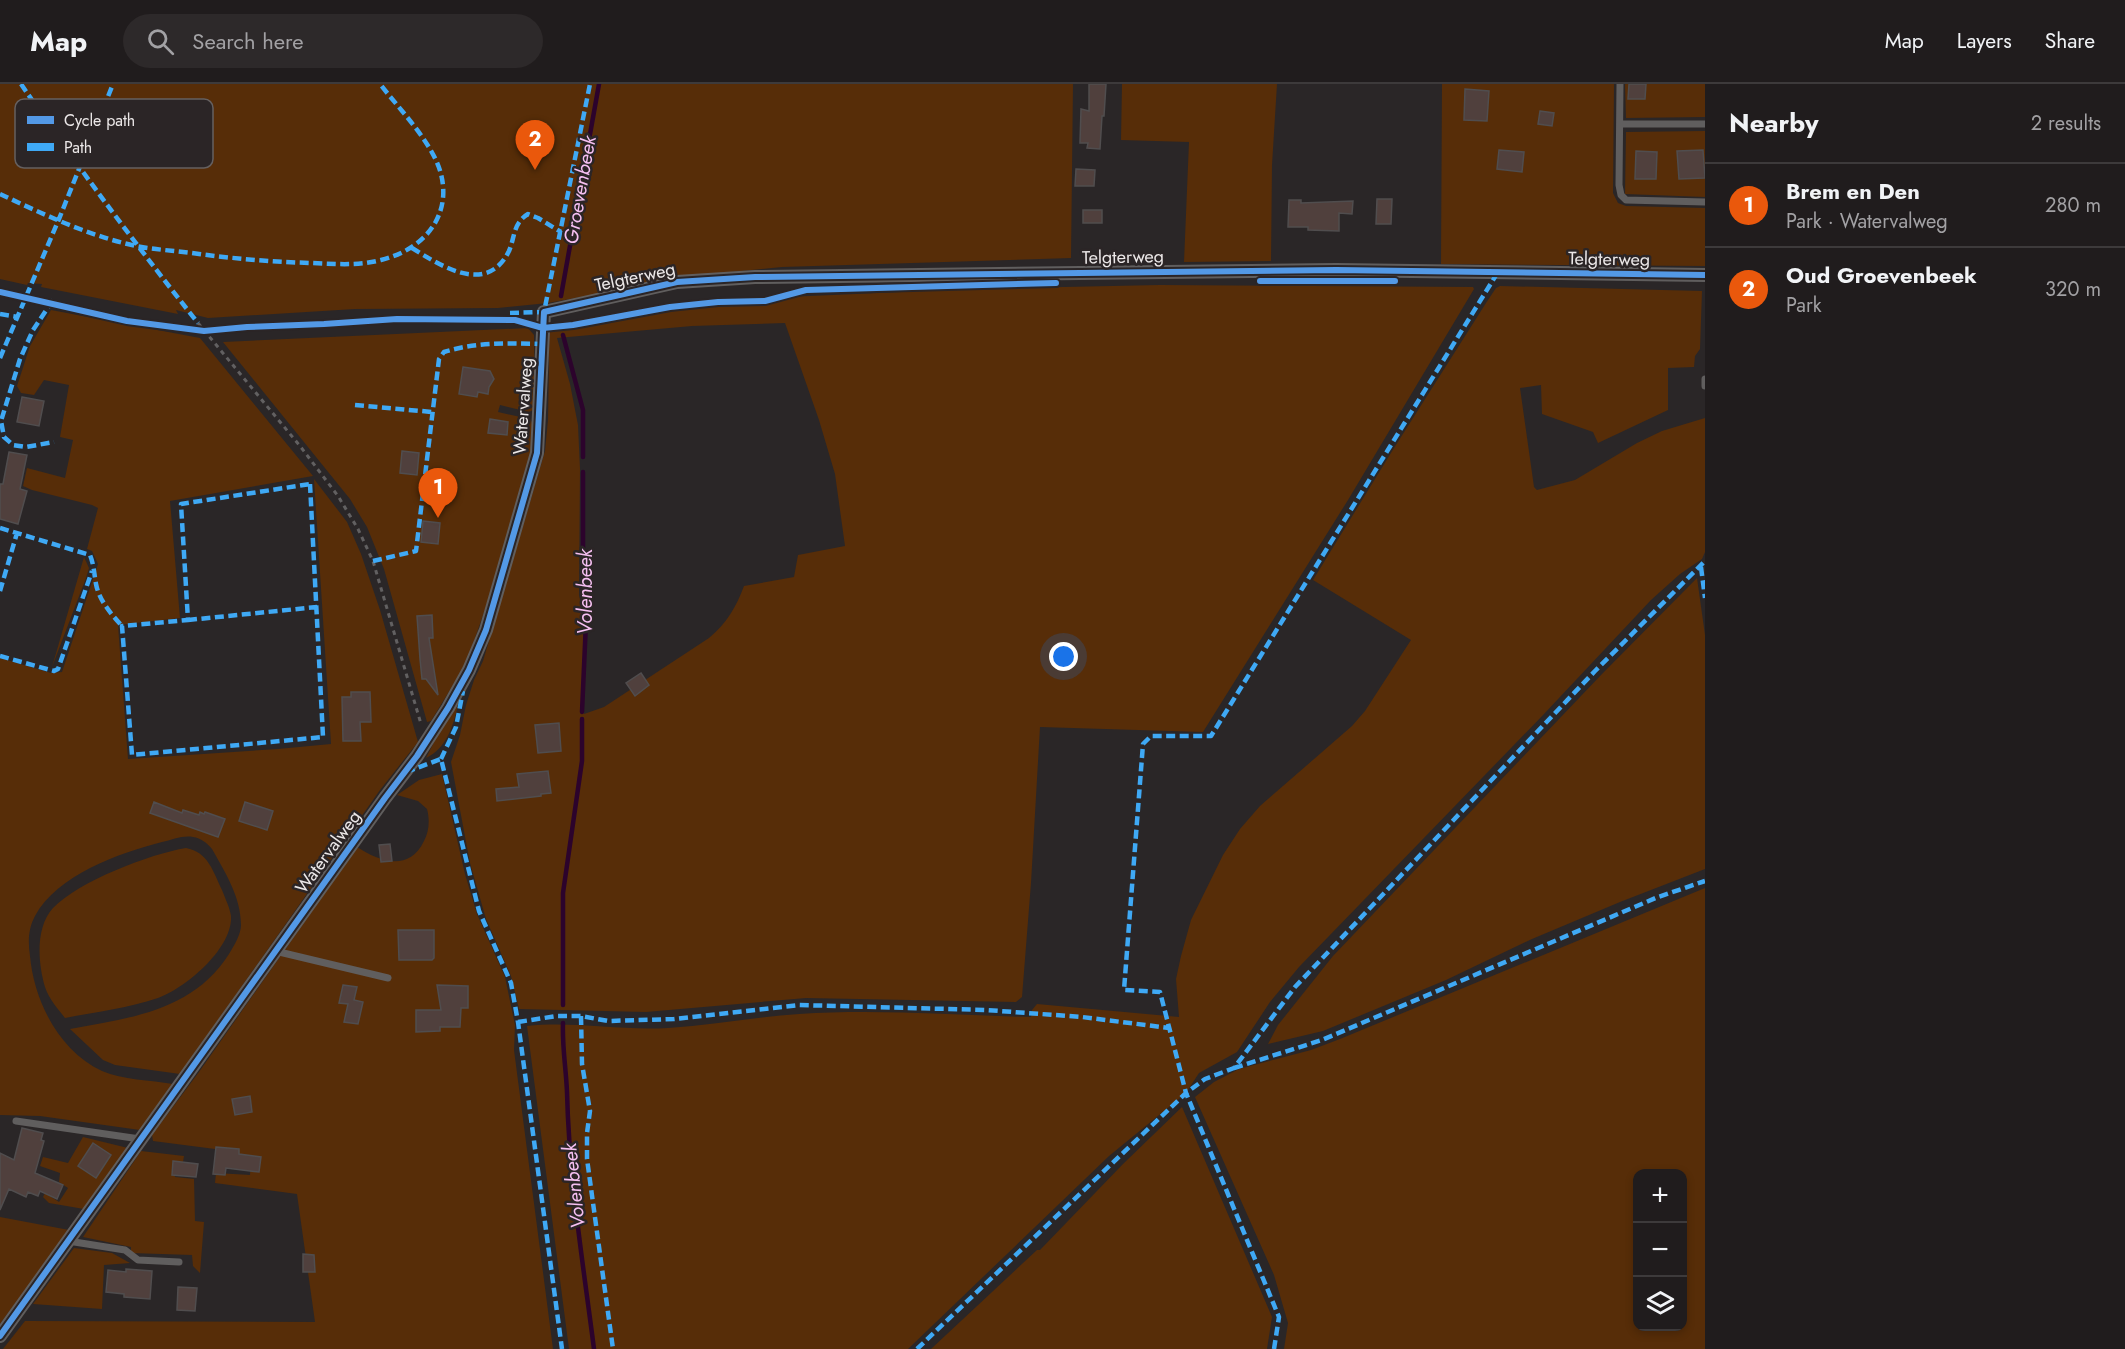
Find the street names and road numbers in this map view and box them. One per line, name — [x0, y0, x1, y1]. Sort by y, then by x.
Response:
street label: Telgterweg — [1082, 243, 1164, 271]
street label: Telgterweg — [1568, 245, 1650, 273]
street label: Telgterweg — [592, 256, 678, 298]
street label: Watervalweg — [507, 357, 539, 455]
street label: Watervalweg — [289, 805, 367, 899]

